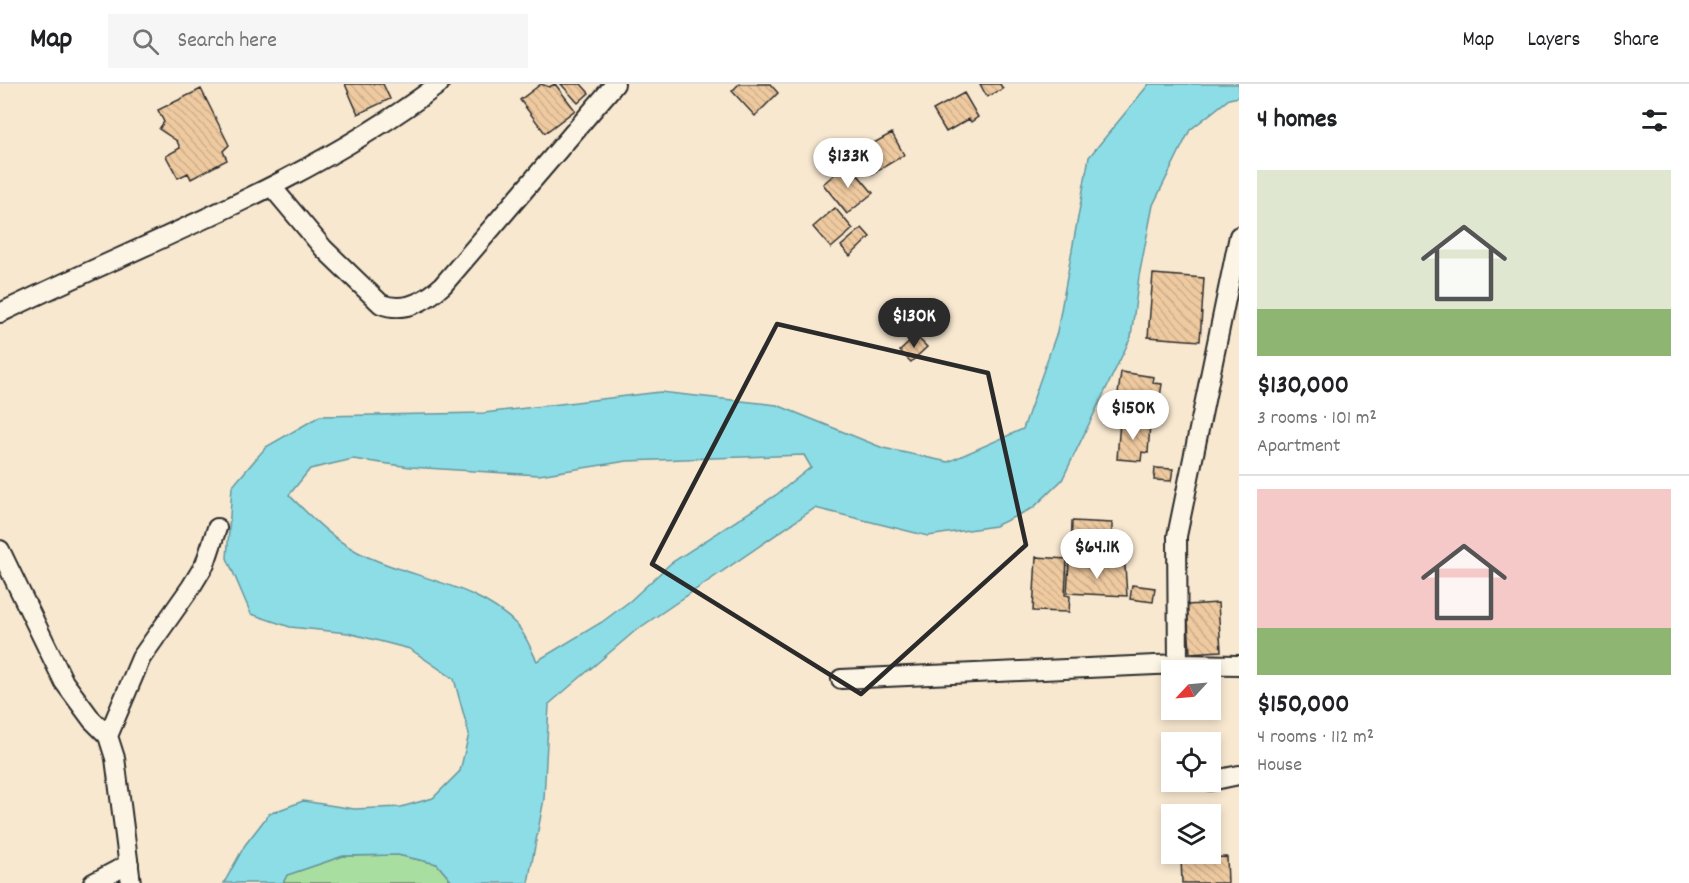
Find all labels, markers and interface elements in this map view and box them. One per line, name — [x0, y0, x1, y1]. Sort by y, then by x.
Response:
search box — [108, 14, 528, 68]
text: Map — [30, 21, 72, 61]
icon: search — [129, 25, 162, 58]
text: Search here — [177, 26, 277, 57]
text: Map — [1463, 26, 1494, 56]
text: Layers — [1527, 26, 1580, 56]
text: Share — [1613, 26, 1659, 56]
text: 4 homes — [1257, 102, 1337, 139]
icon: filters — [1638, 104, 1671, 137]
pin: $133K — [806, 138, 890, 189]
text: $133K — [827, 143, 869, 171]
icon: home — [1410, 209, 1518, 317]
pin: $130K — [872, 298, 956, 349]
text: $130K — [892, 303, 936, 331]
text: $130,000 — [1257, 368, 1349, 405]
pin: $150K — [1091, 390, 1175, 441]
text: $150K — [1111, 395, 1155, 423]
text: 3 rooms · 101 m² — [1257, 405, 1377, 433]
text: Apartment — [1257, 433, 1340, 461]
icon: home — [1410, 528, 1518, 636]
pin: $64.1K — [1048, 529, 1146, 580]
text: $64.1K — [1074, 534, 1120, 562]
north arrow — [1161, 660, 1221, 720]
map controls — [1161, 660, 1221, 864]
text: $150,000 — [1257, 687, 1350, 724]
text: 4 rooms · 112 m² — [1257, 724, 1374, 752]
button: locate — [1161, 732, 1221, 792]
text: House — [1257, 752, 1302, 780]
button: layers — [1161, 804, 1221, 864]

